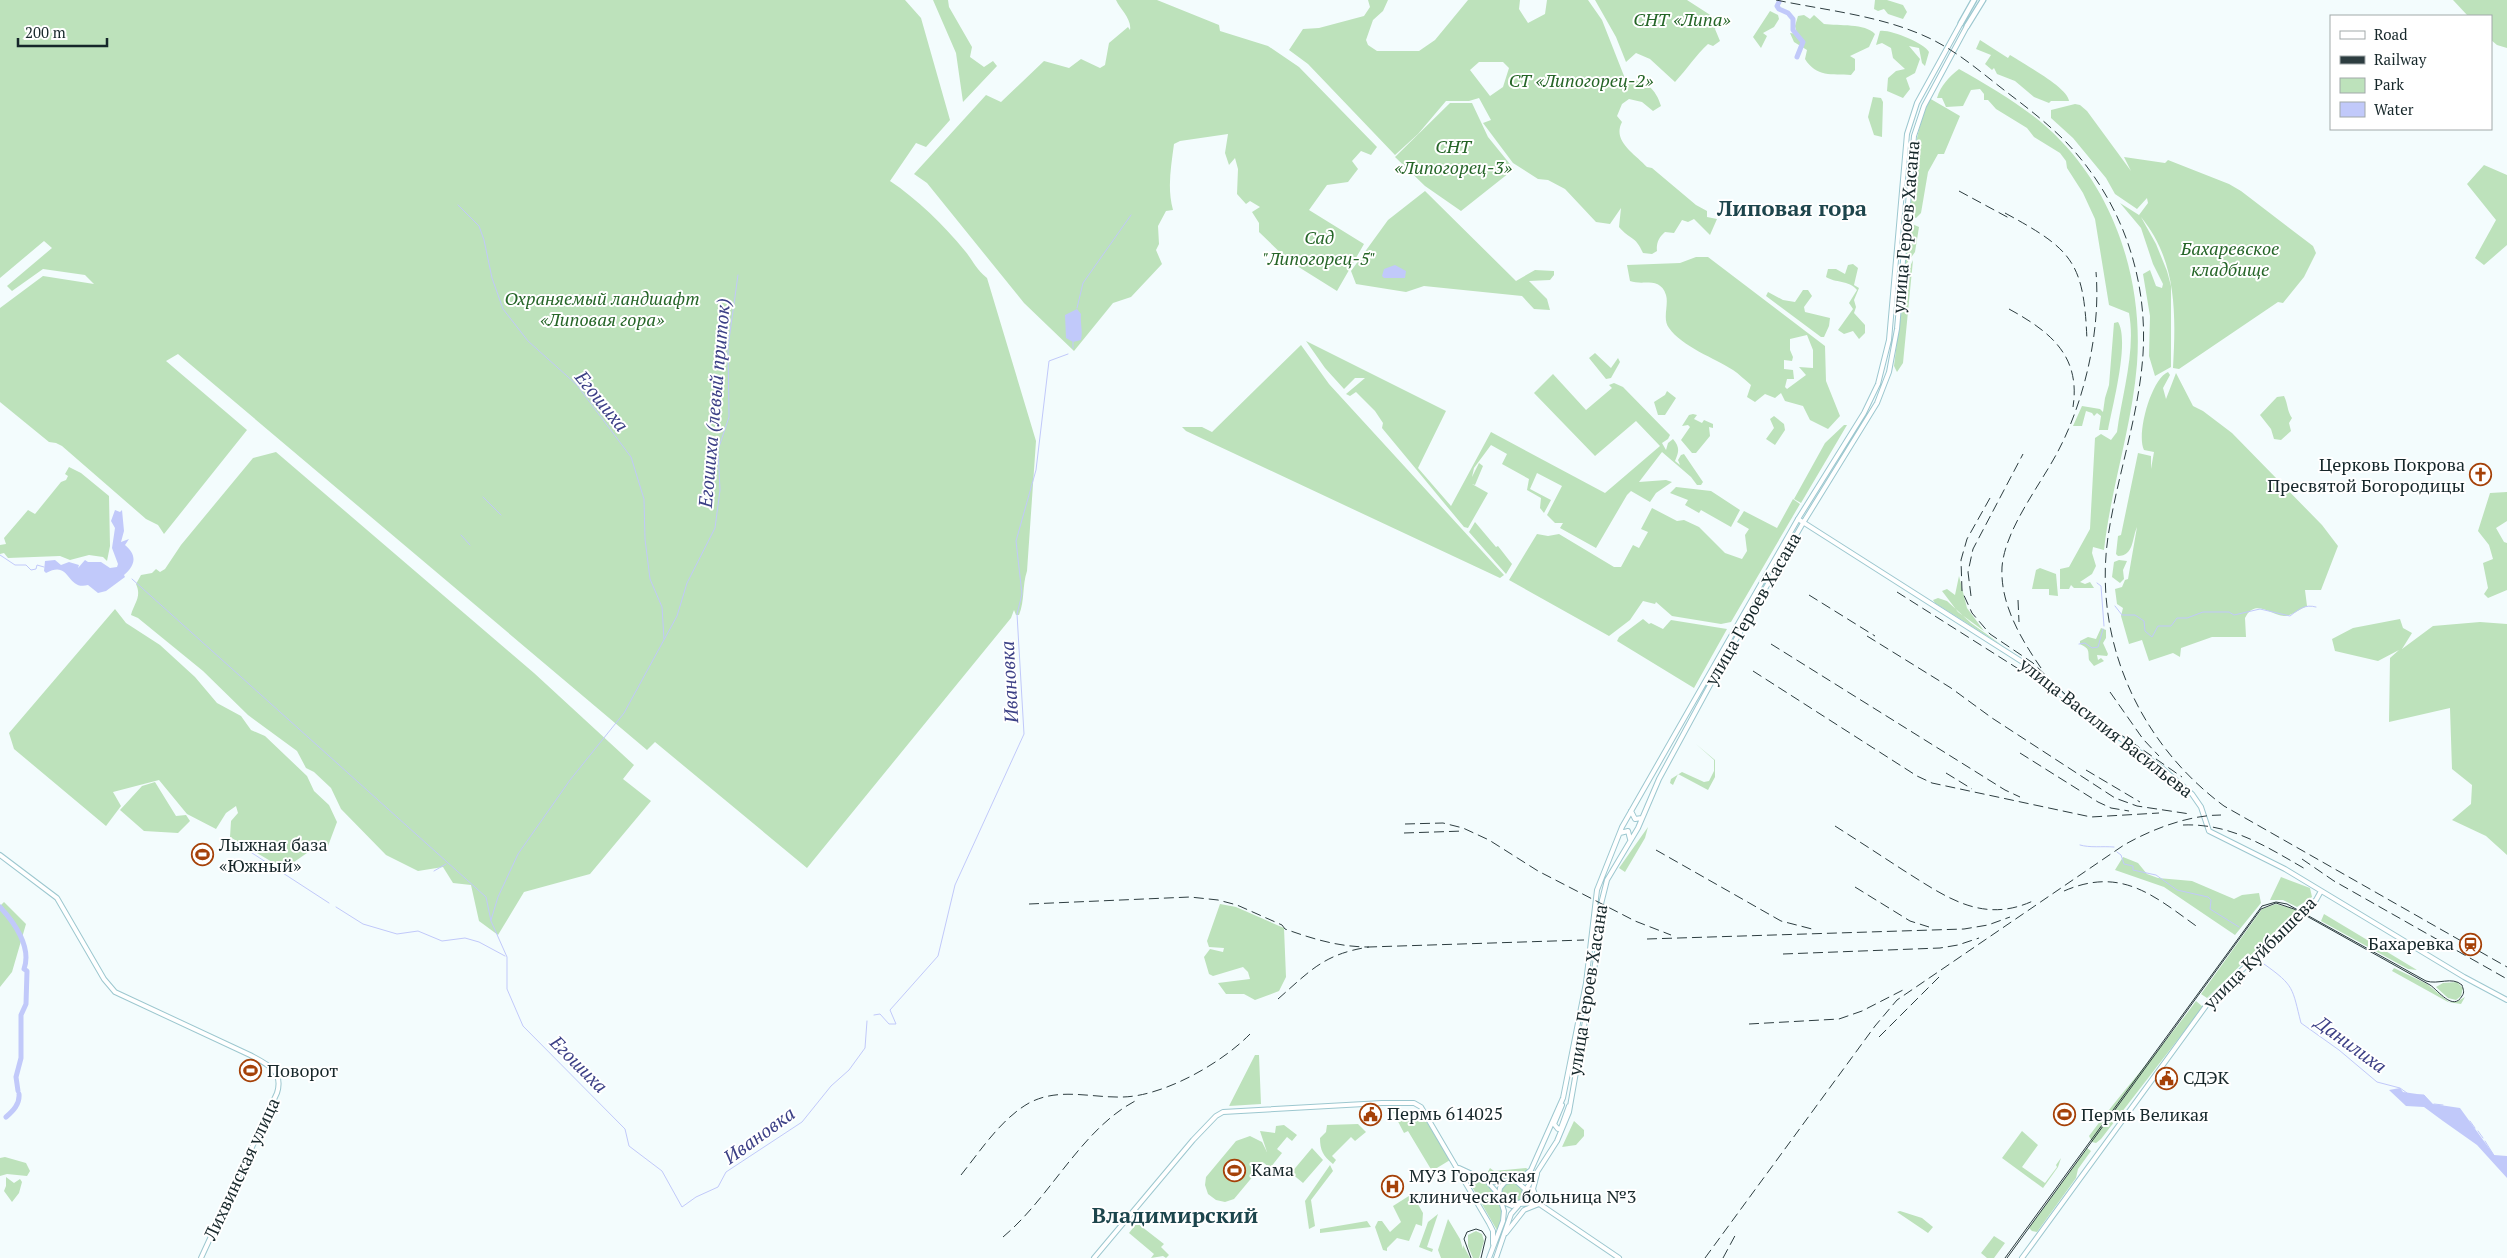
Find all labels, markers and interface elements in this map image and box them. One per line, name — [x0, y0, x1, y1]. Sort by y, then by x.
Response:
park label: СНТ «Липа» — [1633, 7, 1731, 31]
scale bar — [18, 15, 106, 47]
legend — [2330, 15, 2492, 130]
text: 200 m — [25, 22, 66, 42]
text: Road — [2374, 24, 2407, 44]
text: Railway — [2374, 49, 2427, 69]
park label: СТ «Липогорец-2» — [1509, 68, 1654, 92]
text: Park — [2374, 74, 2404, 94]
text: Water — [2374, 99, 2414, 119]
park label: СНТ «Липогорец-3» — [1394, 134, 1513, 179]
street label: улица Героев Хасана — [1885, 140, 1925, 315]
district label: Липовая гора — [1716, 193, 1867, 222]
park label: Сад "Липогорец-5" — [1262, 225, 1376, 270]
park label: Бахаревское кладбище — [2180, 236, 2279, 281]
park label: Охраняемый ландшафт «Липовая гора» — [504, 286, 700, 331]
water label: Егошиха (левый приток) — [692, 297, 735, 510]
water label: Егошиха — [570, 364, 635, 436]
place label: Церковь Покрова Пресвятой Богородицы — [2267, 452, 2465, 497]
church icon: Церковь Покрова Пресвятой Богородицы — [2469, 463, 2493, 487]
street label: улица Героев Хасана — [1698, 528, 1806, 690]
water label: Ивановка — [994, 640, 1023, 725]
street label: улица Василия Васильева — [2014, 651, 2198, 803]
place label: Лыжная база «Южный» — [218, 832, 328, 877]
sports icon: Лыжная база «Южный» — [191, 843, 215, 867]
street label: улица Куйбышева — [2197, 891, 2321, 1015]
street label: улица Героев Хасана — [1561, 902, 1612, 1078]
place label: Бахаревка — [2368, 931, 2454, 955]
station icon: Бахаревка — [2458, 932, 2482, 956]
water label: Данилиха — [2309, 1008, 2392, 1078]
water label: Егошиха — [544, 1029, 614, 1098]
place label: Поворот — [267, 1058, 338, 1082]
sports icon: Поворот — [239, 1059, 263, 1083]
place label: СДЭК — [2183, 1065, 2230, 1089]
public building icon: СДЭК — [2155, 1066, 2179, 1090]
street label: Лихвинская улица — [197, 1094, 285, 1245]
water label: Ивановка — [717, 1100, 799, 1169]
place label: Пермь 614025 — [1387, 1101, 1503, 1125]
public building icon: Пермь 614025 — [1359, 1102, 1383, 1126]
place label: Пермь Великая — [2081, 1102, 2209, 1126]
sports icon: Пермь Великая — [2053, 1103, 2077, 1127]
place label: Кама — [1251, 1157, 1294, 1181]
sports icon: Кама — [1223, 1158, 1247, 1182]
place label: МУЗ Городская клиническая больница №3 — [1409, 1163, 1636, 1208]
hospital icon: МУЗ Городская клиническая больница №3 — [1381, 1174, 1405, 1198]
district label: Владимирский — [1092, 1200, 1258, 1229]

